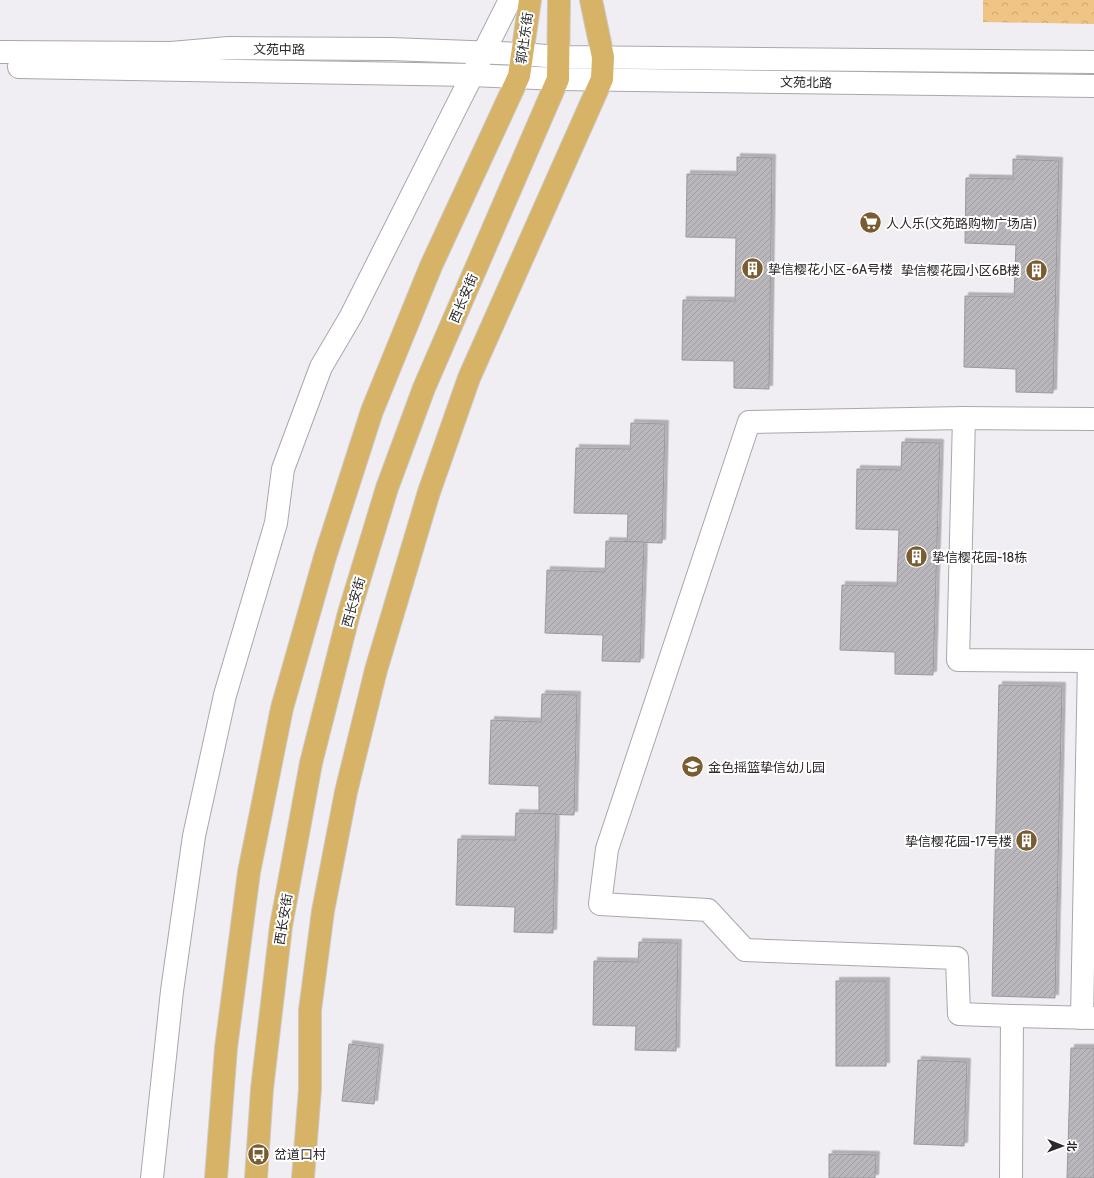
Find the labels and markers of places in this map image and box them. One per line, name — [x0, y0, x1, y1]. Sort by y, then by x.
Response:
supermarket icon: 人人乐(文苑路购物广场店) — [858, 210, 884, 236]
place label: 人人乐(文苑路购物广场店) — [886, 215, 1037, 231]
building icon: 挚信樱花小区-6A号楼 — [740, 256, 766, 282]
building icon: 挚信樱花园小区6B楼 — [1023, 257, 1049, 283]
place label: 挚信樱花小区-6A号楼 — [768, 261, 893, 277]
place label: 挚信樱花园小区6B楼 — [901, 262, 1020, 278]
building icon: 挚信樱花园-18栋 — [904, 544, 930, 570]
place label: 挚信樱花园-18栋 — [932, 549, 1027, 565]
school or university icon: 金色摇篮挚信幼儿园 — [680, 754, 706, 780]
place label: 金色摇篮挚信幼儿园 — [708, 759, 825, 775]
building icon: 挚信樱花园-17号楼 — [1014, 828, 1040, 854]
place label: 挚信樱花园-17号楼 — [905, 833, 1012, 849]
bus stop icon: 岔道口村 — [245, 1141, 271, 1167]
place label: 岔道口村 — [274, 1146, 326, 1162]

